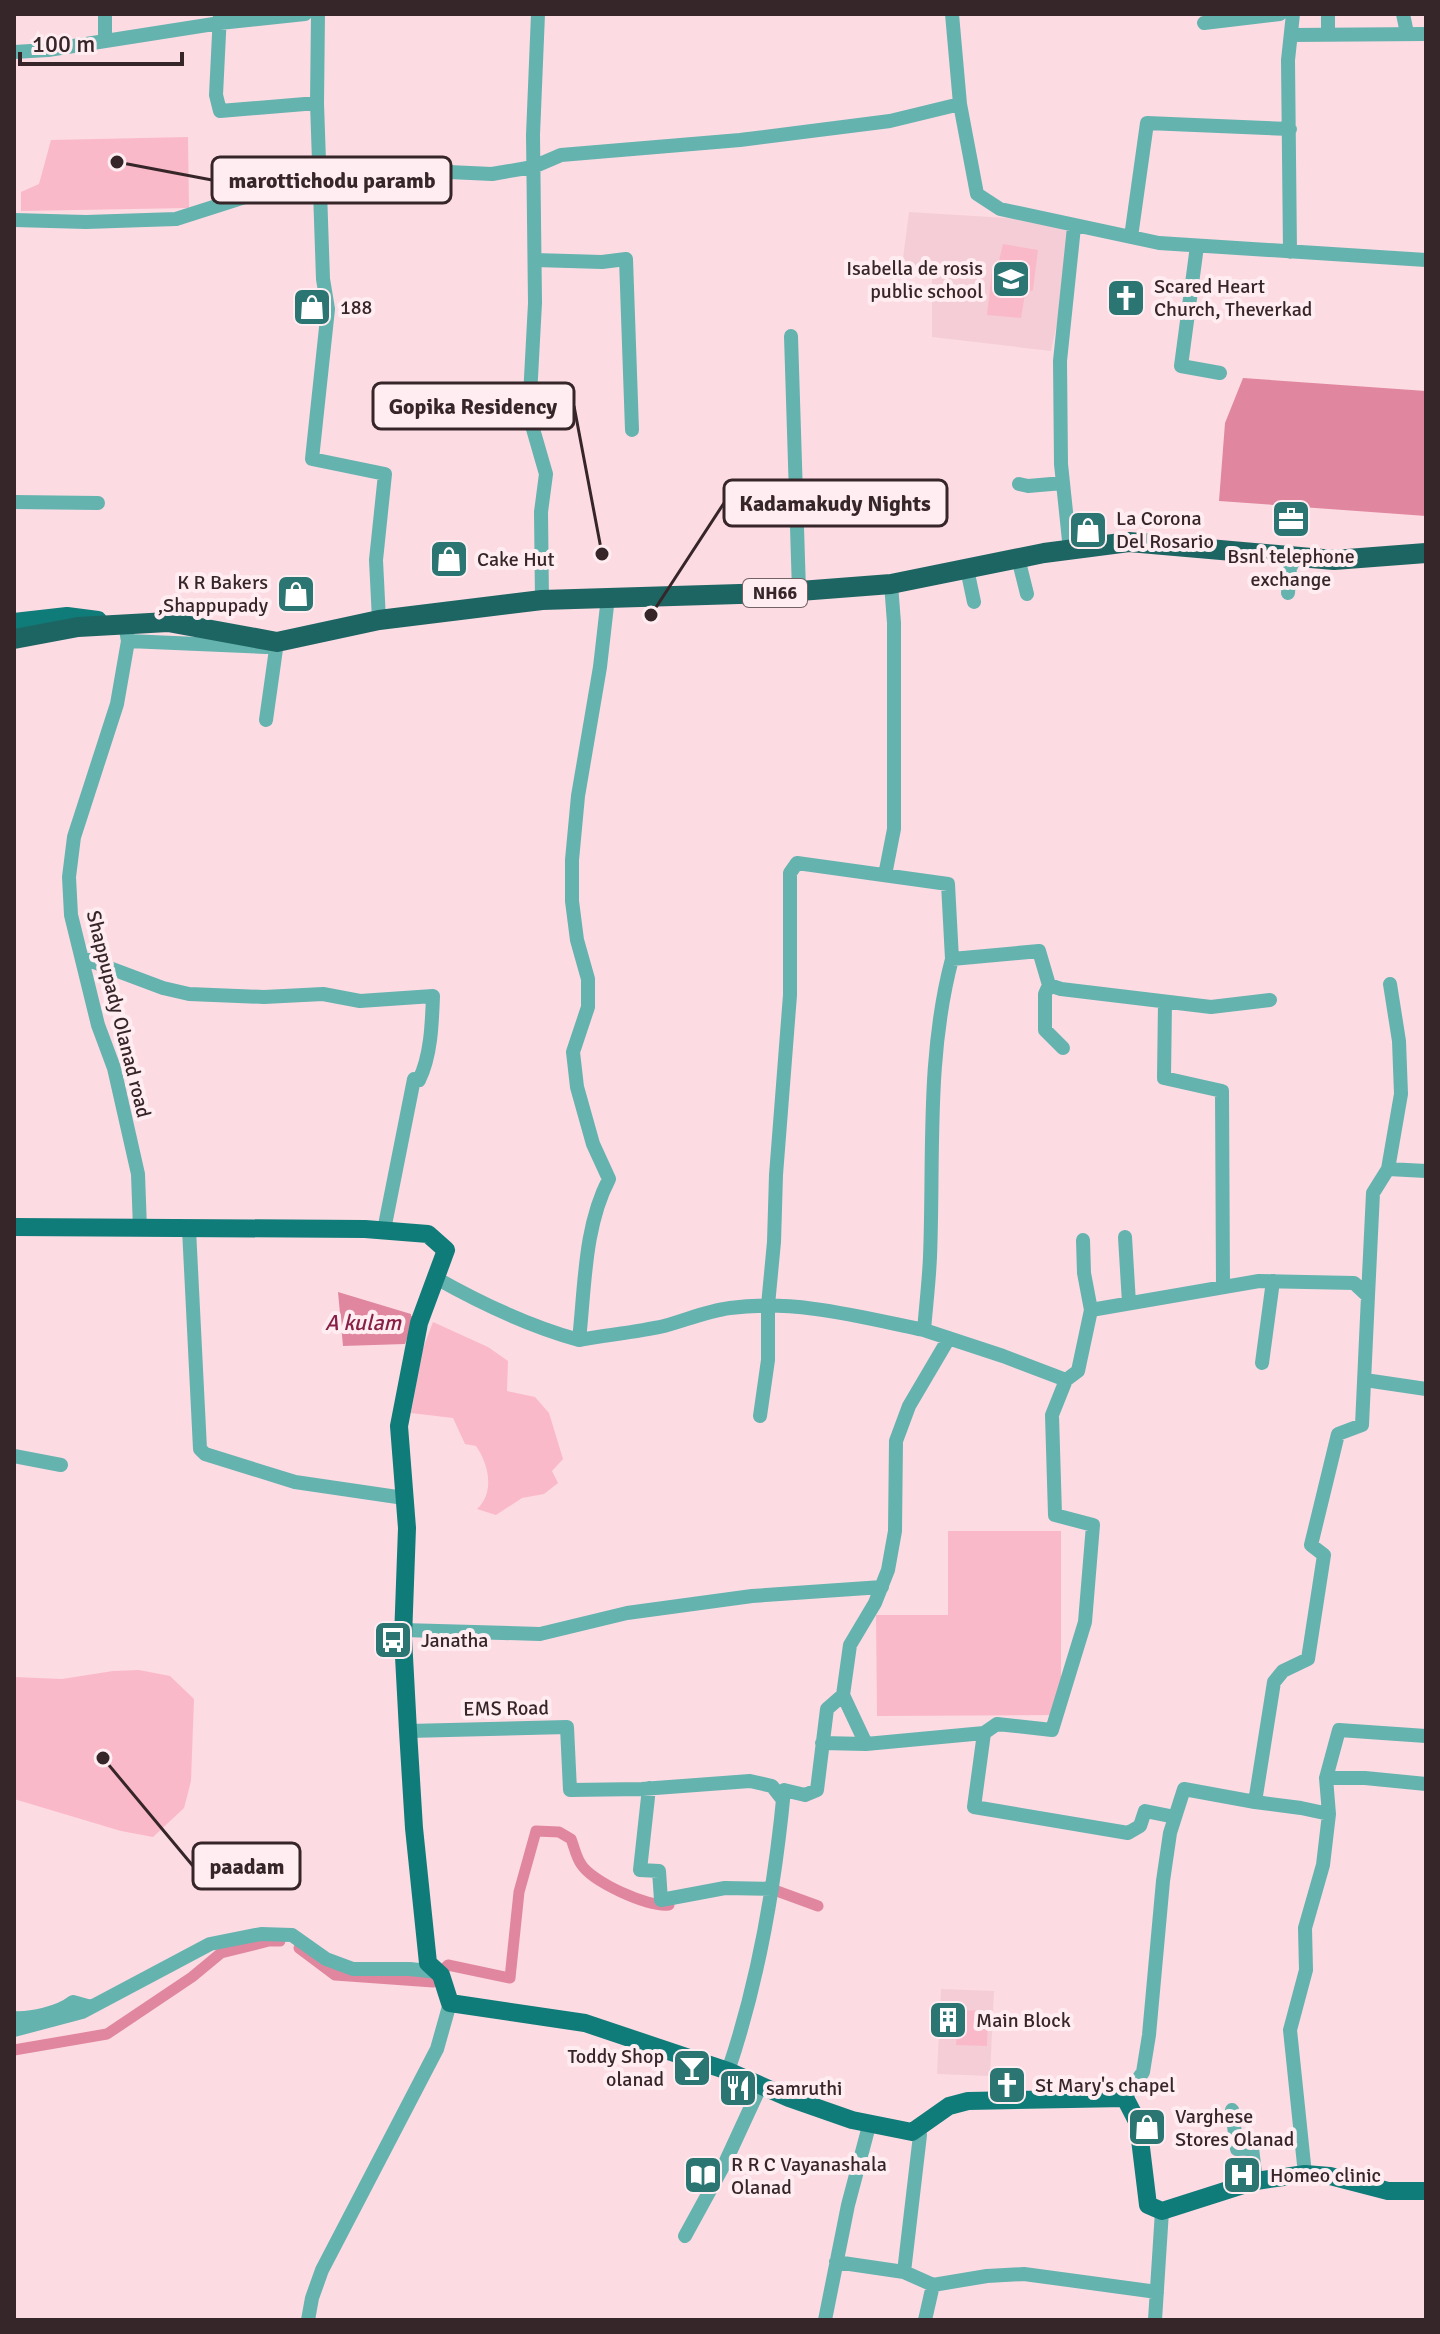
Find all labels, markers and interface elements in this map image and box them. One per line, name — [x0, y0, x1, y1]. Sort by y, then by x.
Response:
scale bar — [20, 16, 182, 66]
text: 100 m — [32, 29, 95, 59]
callout: marottichodu paramb — [212, 157, 451, 203]
text: marottichodu paramb — [228, 167, 436, 194]
place label: Isabella de rosis public school — [846, 256, 983, 304]
school or university icon: Isabella de rosis public school — [990, 258, 1032, 300]
place label: Scared Heart Church, Theverkad — [1154, 274, 1312, 322]
church icon: Scared Heart Church, Theverkad — [1105, 277, 1147, 319]
shop icon: 188 — [291, 286, 333, 328]
place label: 188 — [340, 295, 372, 320]
callout: Gopika Residency — [373, 383, 574, 429]
text: Gopika Residency — [389, 393, 557, 420]
callout: Kadamakudy Nights — [724, 480, 947, 526]
text: Kadamakudy Nights — [739, 490, 931, 517]
office icon: Bsnl telephone exchange — [1270, 498, 1312, 540]
place label: La Corona Del Rosario — [1116, 506, 1214, 554]
shop icon: La Corona Del Rosario — [1067, 509, 1109, 551]
shop icon: Cake Hut — [428, 538, 470, 580]
place label: Bsnl telephone exchange — [1227, 544, 1355, 592]
place label: Cake Hut — [477, 547, 555, 572]
place label: K R Bakers ,Shappupady — [158, 570, 269, 618]
shop icon: K R Bakers ,Shappupady — [275, 573, 317, 615]
road number: NH66 — [743, 579, 807, 607]
street label: Shappupady Olanad road — [81, 908, 156, 1120]
water label: A kulam — [325, 1309, 403, 1336]
bus stop icon: Janatha — [372, 1619, 414, 1661]
place label: Janatha — [421, 1628, 488, 1653]
street label: EMS Road — [463, 1695, 549, 1722]
callout: paadam — [193, 1843, 300, 1889]
text: paadam — [209, 1853, 285, 1880]
building icon: Main Block — [927, 1999, 969, 2041]
place label: Main Block — [976, 2008, 1071, 2033]
place label: Toddy Shop olanad — [567, 2044, 664, 2092]
bar icon: Toddy Shop olanad — [671, 2047, 713, 2089]
church icon: St Mary's chapel — [986, 2064, 1028, 2106]
restaurant icon: samruthi — [717, 2067, 759, 2109]
place label: St Mary's chapel — [1035, 2073, 1175, 2098]
place label: samruthi — [766, 2076, 842, 2101]
place label: Varghese Stores Olanad — [1175, 2104, 1294, 2152]
shop icon: Varghese Stores Olanad — [1126, 2106, 1168, 2148]
place label: R R C Vayanashala Olanad — [731, 2152, 887, 2200]
library icon: R R C Vayanashala Olanad — [682, 2154, 724, 2196]
hospital icon: Homeo clinic — [1221, 2154, 1263, 2196]
place label: Homeo clinic — [1270, 2163, 1381, 2188]

